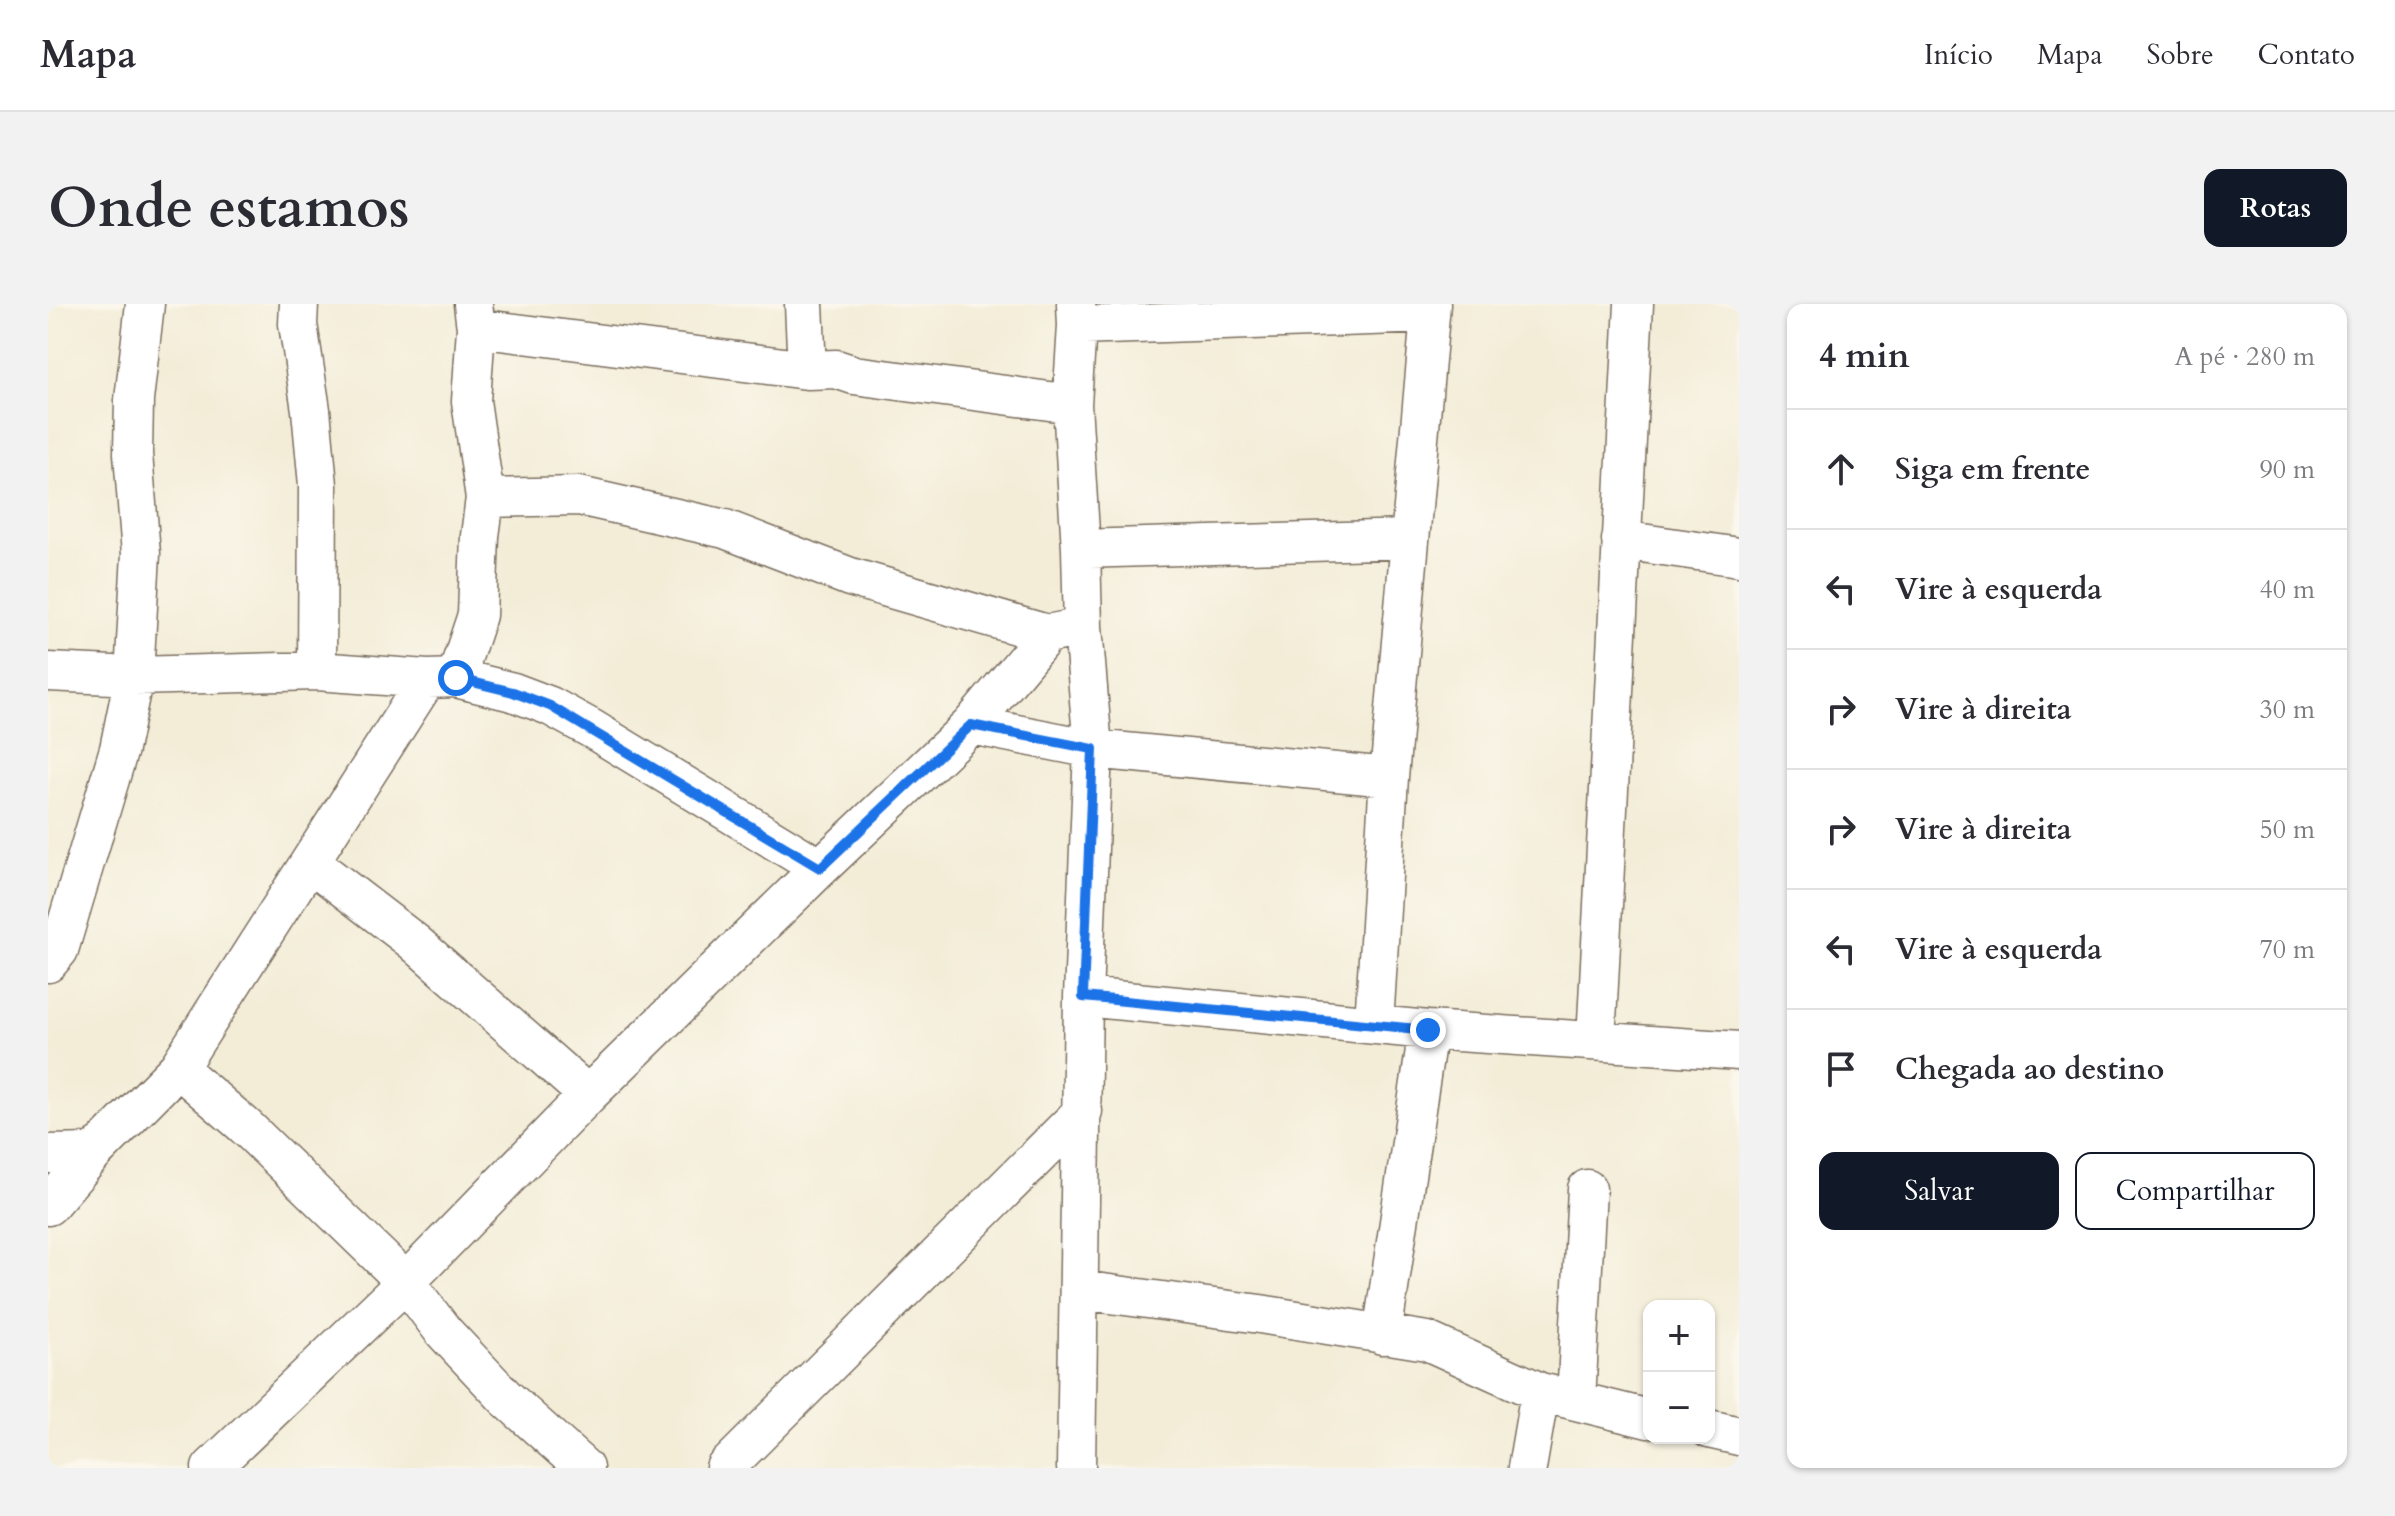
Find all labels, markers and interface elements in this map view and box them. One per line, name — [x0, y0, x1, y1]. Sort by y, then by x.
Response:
text: Mapa — [40, 29, 136, 81]
text: Início — [1924, 36, 1993, 74]
text: Mapa — [2037, 36, 2102, 74]
text: Sobre — [2146, 36, 2214, 74]
text: Contato — [2258, 36, 2355, 74]
button: Rotas — [2204, 169, 2347, 247]
text: Onde estamos — [48, 171, 410, 246]
text: 4 min — [1819, 333, 1910, 379]
text: A pé · 280 m — [2174, 339, 2315, 374]
icon: ahead — [1819, 447, 1863, 491]
text: Siga em frente — [1895, 449, 2090, 490]
text: 90 m — [2259, 452, 2315, 487]
icon: left — [1819, 567, 1863, 611]
text: Vire à esquerda — [1895, 569, 2102, 610]
text: 40 m — [2259, 572, 2315, 607]
route start — [438, 660, 474, 696]
icon: right — [1819, 687, 1863, 731]
text: Vire à direita — [1895, 689, 2072, 730]
text: 30 m — [2259, 692, 2315, 727]
icon: right — [1819, 807, 1863, 851]
text: Vire à direita — [1895, 809, 2072, 850]
text: 50 m — [2259, 812, 2315, 847]
icon: left — [1819, 927, 1863, 971]
text: Vire à esquerda — [1895, 929, 2102, 970]
text: 70 m — [2259, 932, 2315, 967]
route end — [1410, 1012, 1446, 1048]
icon: arrive — [1819, 1047, 1863, 1091]
text: Chegada ao destino — [1895, 1049, 2164, 1090]
button: Salvar — [1819, 1152, 2059, 1230]
button: Compartilhar — [2075, 1152, 2315, 1230]
map controls — [1643, 1300, 1715, 1444]
button: + — [1643, 1300, 1715, 1372]
button: − — [1643, 1372, 1715, 1444]

